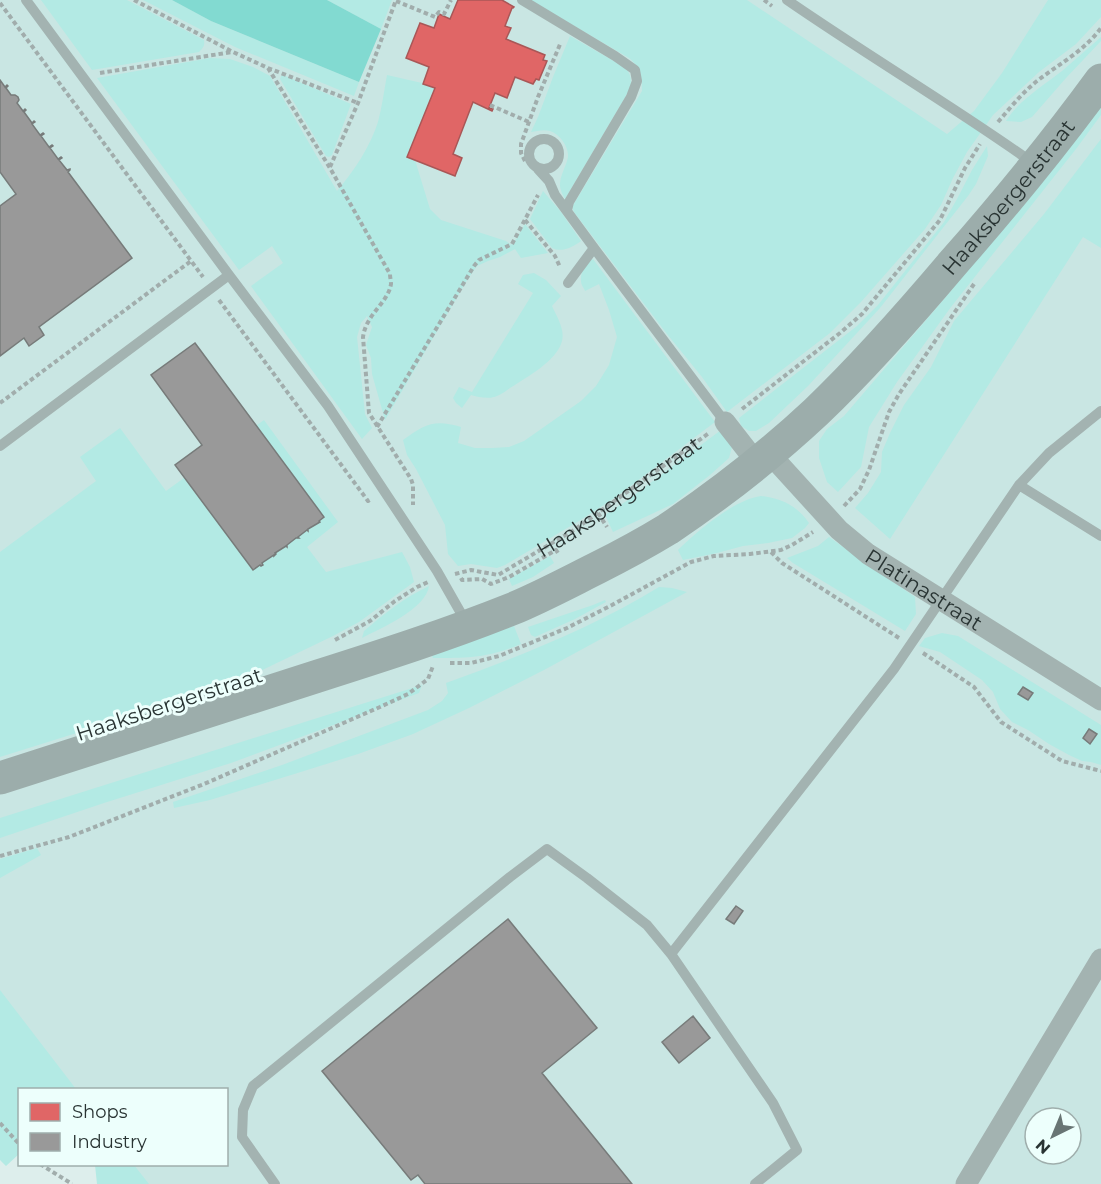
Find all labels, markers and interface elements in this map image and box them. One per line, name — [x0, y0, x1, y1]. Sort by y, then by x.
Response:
street label: Haaksbergerstraat — [936, 114, 1080, 280]
street label: Haaksbergerstraat — [532, 431, 706, 562]
street label: Platinastraat — [861, 543, 987, 635]
street label: Haaksbergerstraat — [73, 662, 265, 746]
legend — [18, 1088, 228, 1166]
text: Shops — [72, 1101, 128, 1123]
north arrow — [1023, 1106, 1083, 1166]
text: Industry — [72, 1131, 147, 1153]
text: N — [1032, 1135, 1054, 1158]

